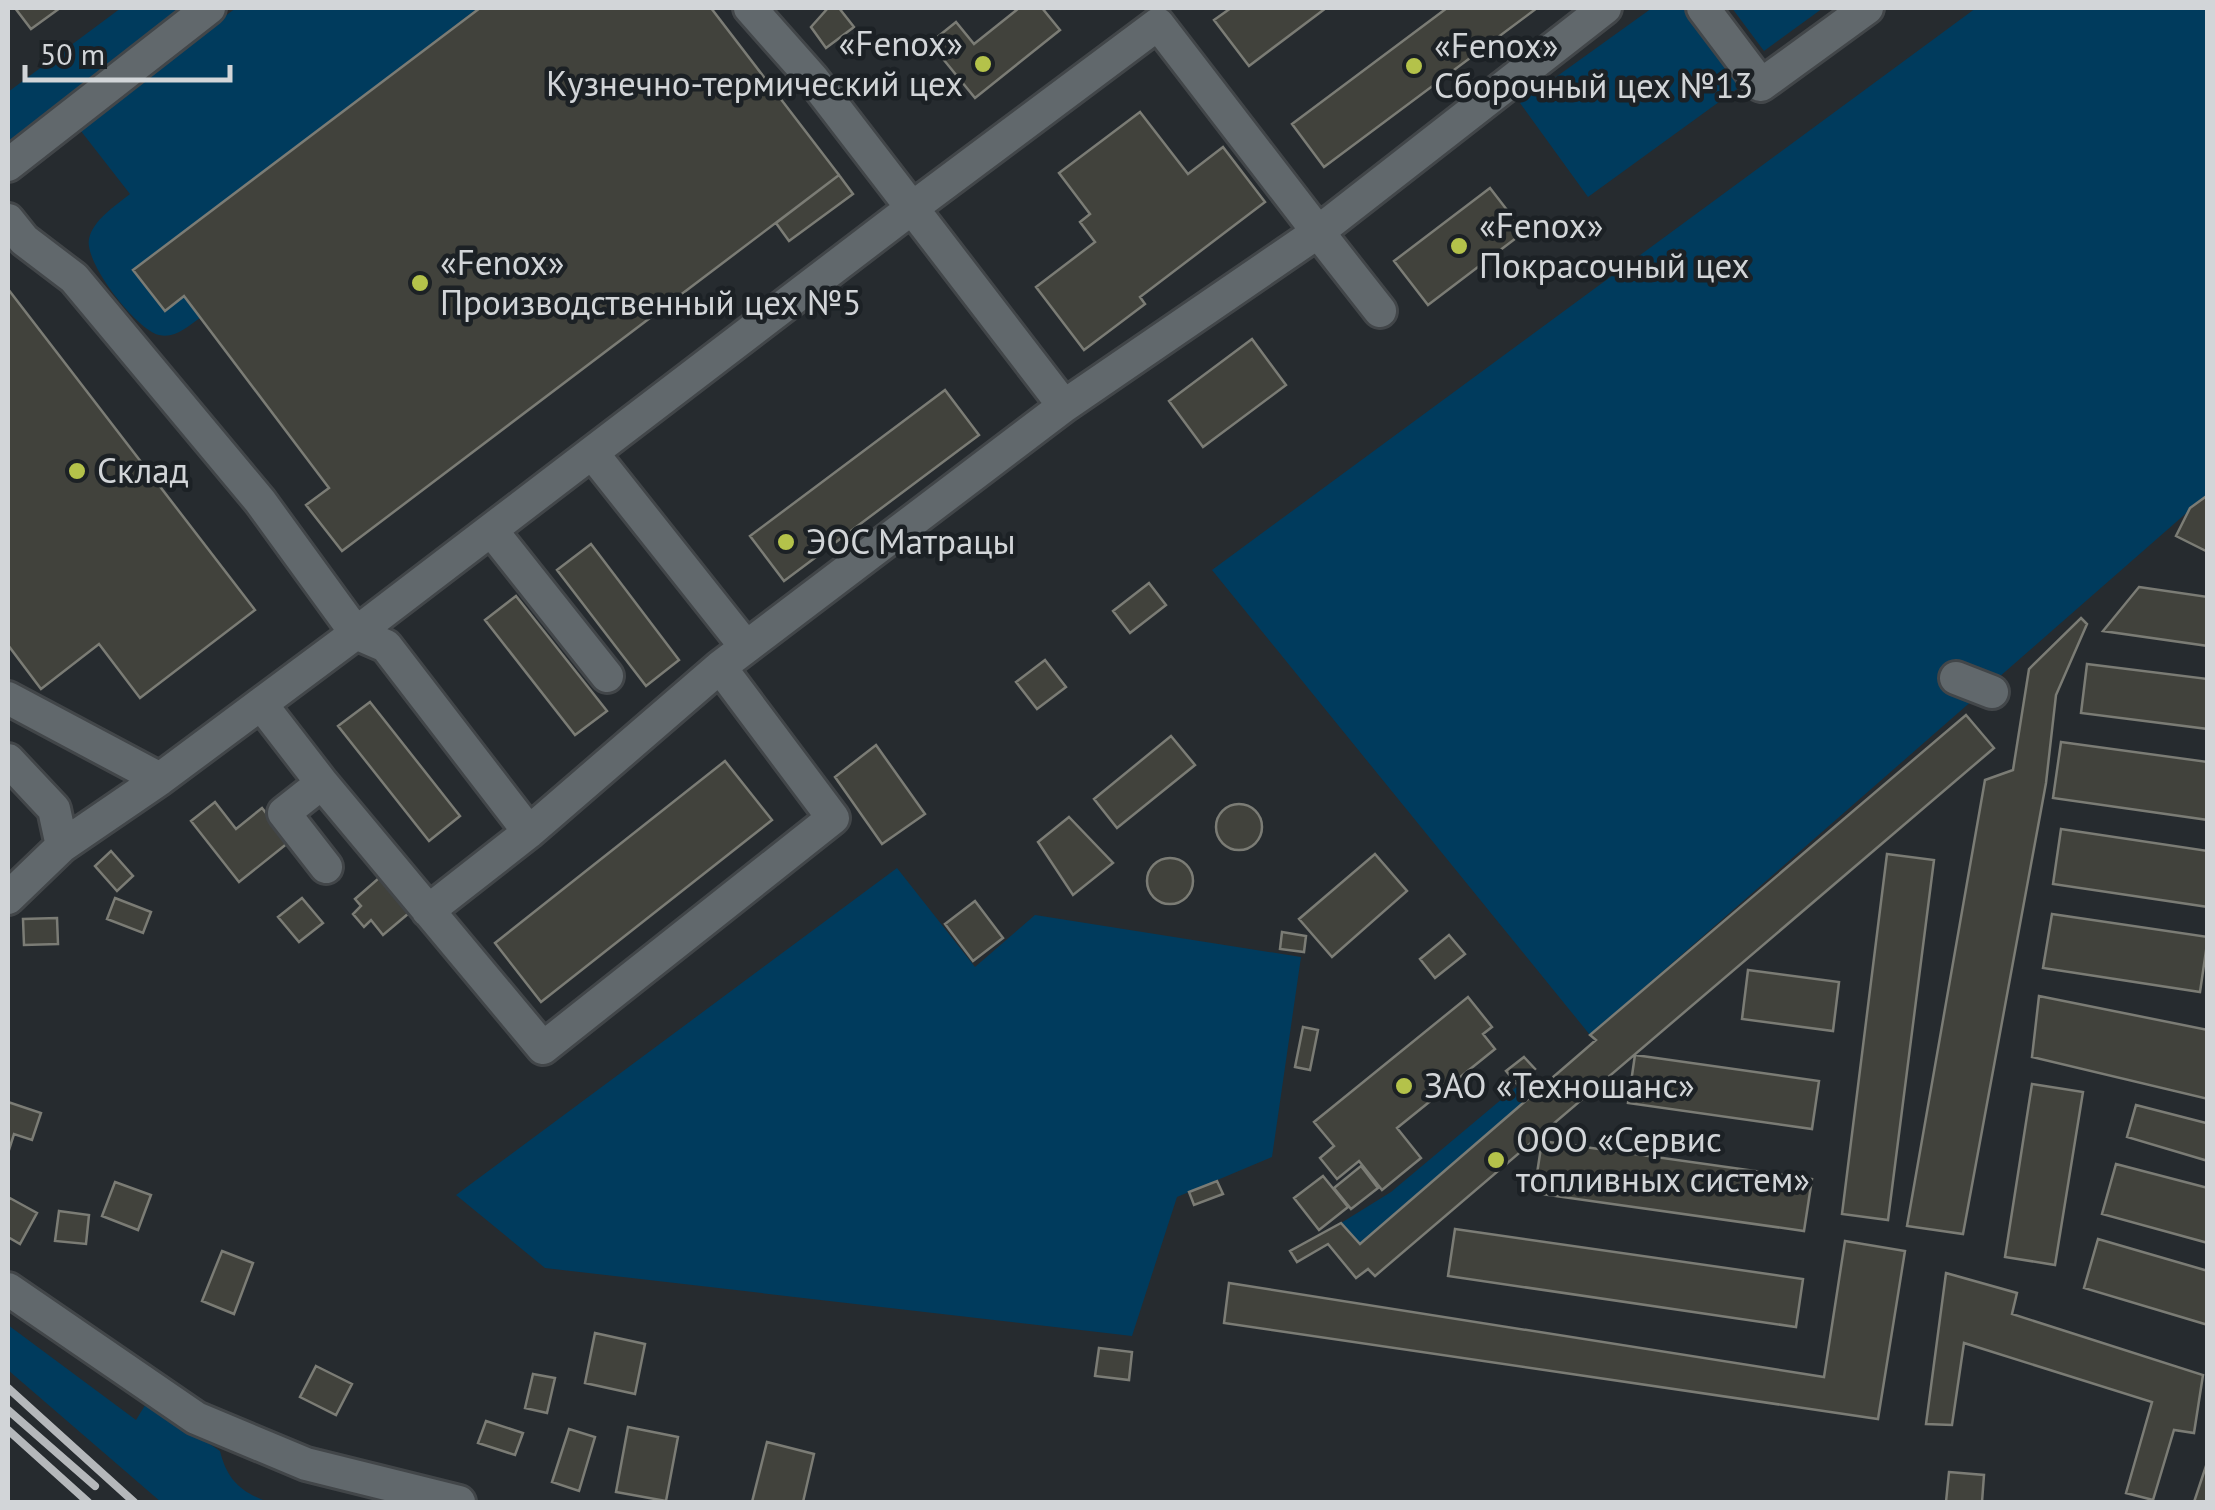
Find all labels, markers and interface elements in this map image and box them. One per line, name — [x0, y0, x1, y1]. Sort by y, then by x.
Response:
scale bar — [25, 20, 230, 82]
place label: «Fenox» Кузнечно-термический цех — [546, 20, 963, 106]
place label: «Fenox» Сборочный цех №13 — [1434, 22, 1753, 108]
text: 50 m — [40, 34, 105, 73]
marker: «Fenox» Кузнечно-термический цех — [972, 53, 994, 75]
marker: «Fenox» Сборочный цех №13 — [1403, 55, 1425, 77]
place label: «Fenox» Покрасочный цех — [1479, 202, 1749, 288]
marker: «Fenox» Покрасочный цех — [1448, 235, 1470, 257]
place label: «Fenox» Производственный цех №5 — [440, 239, 862, 325]
marker: «Fenox» Производственный цех №5 — [409, 272, 431, 294]
place label: Склад — [97, 447, 189, 493]
marker: Склад — [66, 460, 88, 482]
place label: ЭОС Матрацы — [806, 518, 1016, 564]
marker: ЭОС Матрацы — [775, 531, 797, 553]
place label: ЗАО «Техношанс» — [1424, 1062, 1695, 1108]
marker: ЗАО «Техношанс» — [1393, 1075, 1415, 1097]
place label: ООО «Сервис топливных систем» — [1516, 1116, 1810, 1202]
marker: ООО «Сервис топливных систем» — [1485, 1149, 1507, 1171]

